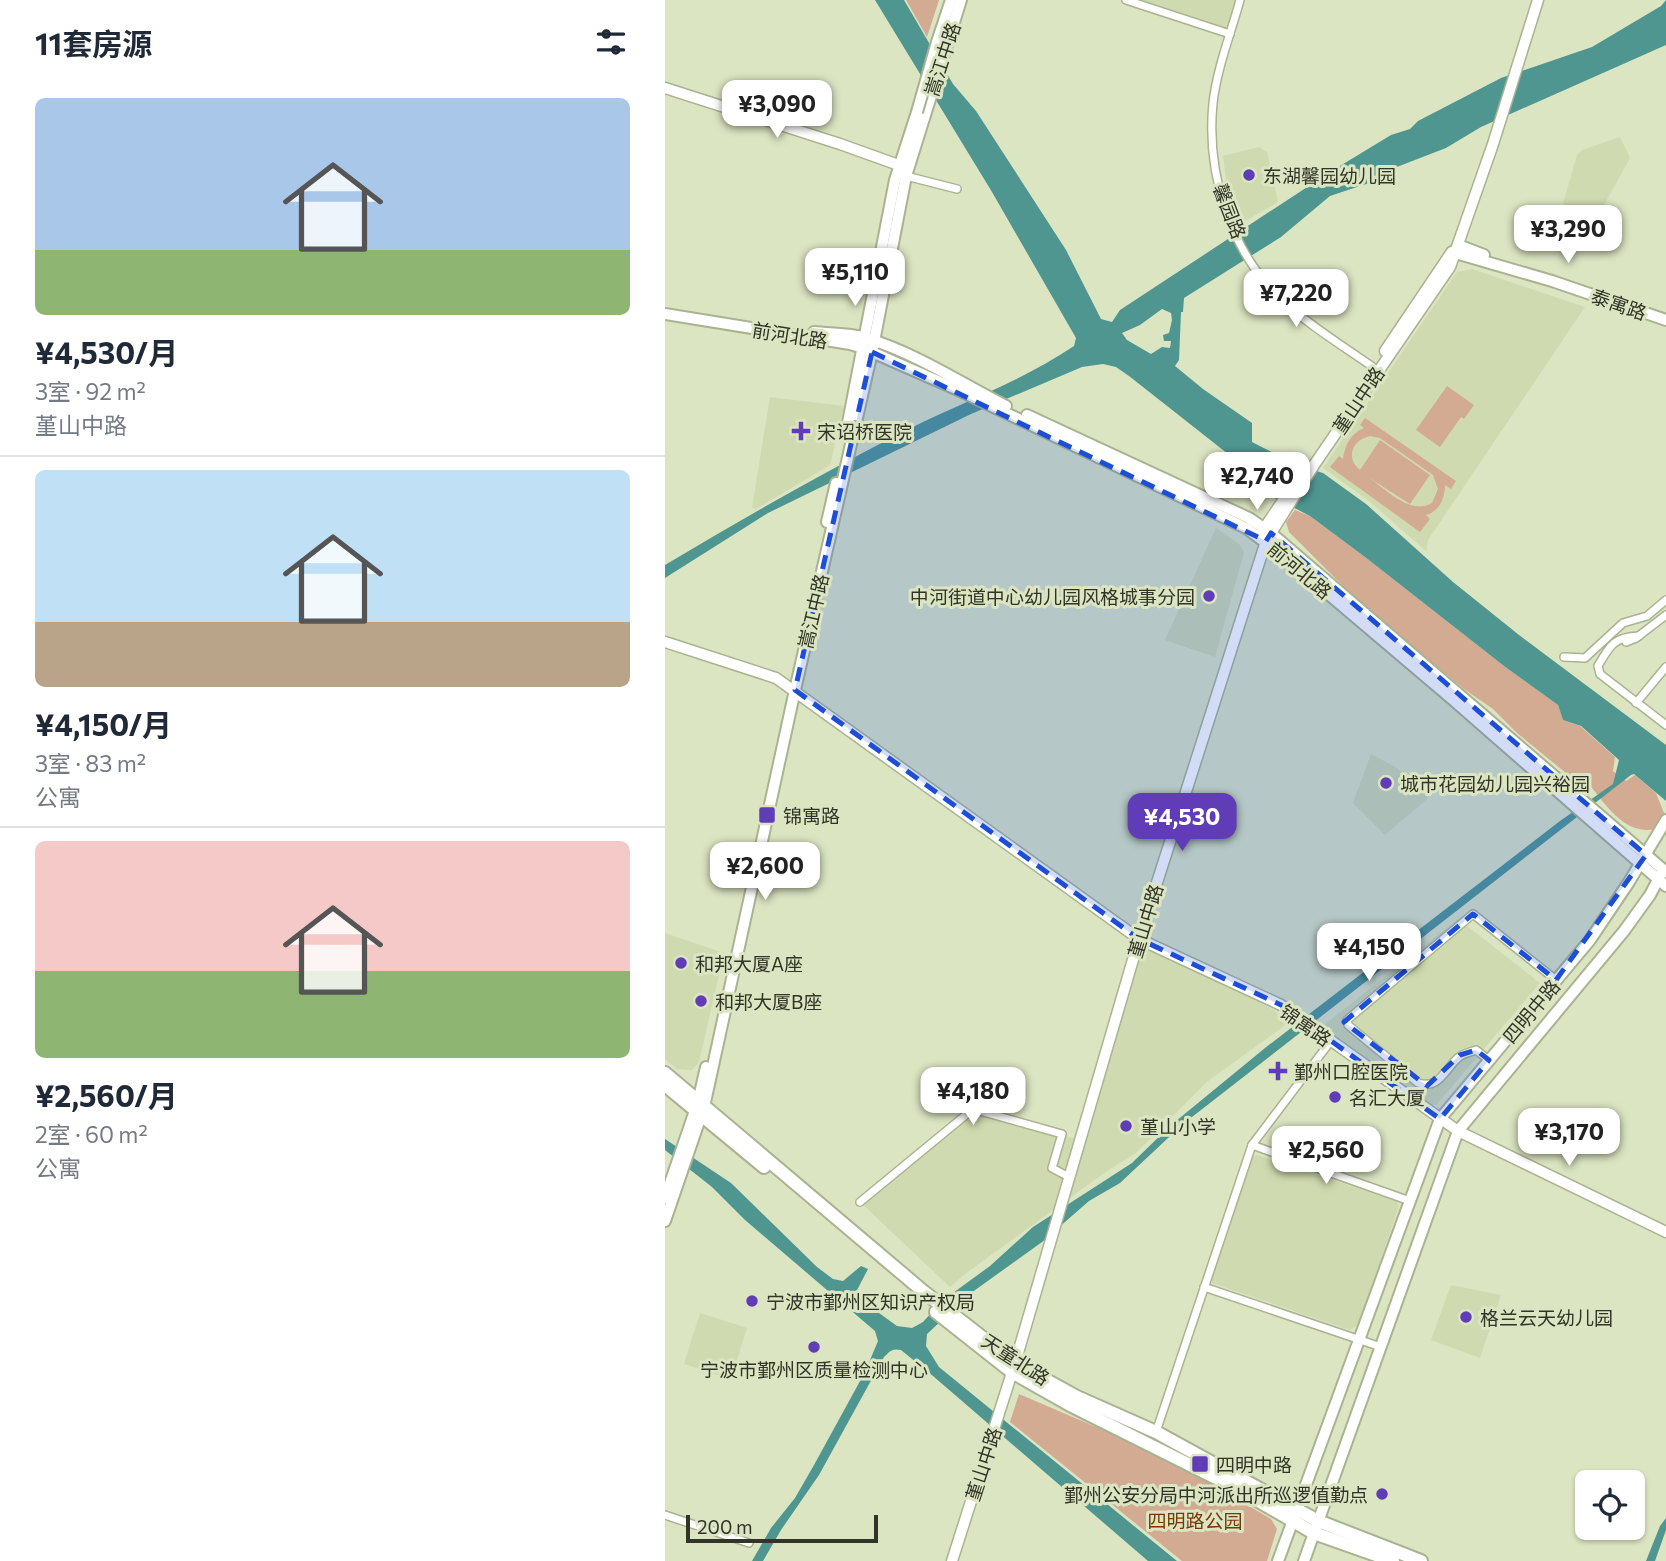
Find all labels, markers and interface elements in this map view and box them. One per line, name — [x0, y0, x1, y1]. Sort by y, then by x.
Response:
street label: 嵩江中路 — [919, 19, 965, 99]
icon: filters — [592, 23, 630, 61]
text: 11套房源 — [35, 24, 152, 61]
pin: ¥3,090 — [720, 80, 834, 140]
text: ¥3,090 — [738, 89, 816, 117]
icon: home — [270, 144, 396, 270]
place label: 东湖馨园幼儿园 — [1263, 164, 1396, 187]
marker: 东湖馨园幼儿园 — [1241, 167, 1257, 183]
street label: 馨园路 — [1209, 180, 1251, 242]
pin: ¥3,290 — [1511, 205, 1625, 265]
text: ¥3,290 — [1530, 214, 1606, 242]
pin: ¥5,110 — [798, 248, 912, 308]
text: ¥5,110 — [821, 257, 889, 285]
pin: ¥7,220 — [1239, 270, 1353, 329]
text: ¥7,220 — [1260, 278, 1332, 306]
street label: 泰寓路 — [1588, 284, 1650, 324]
street label: 前河北路 — [751, 318, 829, 352]
text: ¥4,530/月 — [35, 333, 178, 370]
street label: 堇山中路 — [1327, 362, 1389, 438]
text: 3室 · 92 m² — [35, 377, 146, 405]
text: 堇山中路 — [35, 411, 127, 439]
place label: 宋诏桥医院 — [817, 420, 912, 443]
marker: 宋诏桥医院 — [791, 421, 811, 441]
pin: ¥2,740 — [1200, 452, 1314, 512]
text: ¥2,740 — [1220, 461, 1294, 489]
icon: home — [270, 516, 396, 642]
street label: 前河北路 — [1263, 537, 1337, 603]
street label: 嵩江中路 — [793, 571, 833, 651]
place label: 中河街道中心幼儿园风格城事分园 — [910, 585, 1195, 608]
marker: 中河街道中心幼儿园风格城事分园 — [1201, 588, 1217, 604]
text: ¥4,150/月 — [35, 705, 172, 742]
text: 3室 · 83 m² — [35, 749, 146, 777]
place label: 城市花园幼儿园兴裕园 — [1400, 772, 1590, 795]
marker: 城市花园幼儿园兴裕园 — [1378, 775, 1394, 791]
text: 公寓 — [35, 783, 81, 811]
pin: ¥4,530 — [1125, 794, 1239, 853]
text: ¥4,530 — [1144, 802, 1220, 830]
place label: 锦寓路 — [783, 804, 840, 827]
marker: 锦寓路 — [757, 805, 777, 825]
pin: ¥2,600 — [708, 842, 822, 902]
text: ¥2,600 — [726, 851, 804, 879]
street label: 堇山中路 — [1123, 881, 1167, 961]
icon: home — [270, 887, 396, 1013]
pin: ¥4,150 — [1312, 923, 1426, 983]
text: ¥4,150 — [1333, 932, 1405, 960]
place label: 和邦大厦A座 — [695, 952, 803, 975]
marker: 和邦大厦A座 — [673, 955, 689, 971]
street label: 四明中路 — [1498, 974, 1564, 1048]
place label: 和邦大厦B座 — [715, 990, 822, 1013]
marker: 和邦大厦B座 — [693, 993, 709, 1009]
street label: 锦寓路 — [1276, 999, 1336, 1051]
place label: 鄞州口腔医院 — [1294, 1060, 1408, 1083]
marker: 鄞州口腔医院 — [1268, 1061, 1288, 1081]
pin: ¥4,180 — [916, 1068, 1030, 1127]
text: ¥2,560/月 — [35, 1076, 178, 1113]
text: ¥4,180 — [937, 1076, 1009, 1104]
place label: 名汇大厦 — [1349, 1086, 1425, 1109]
marker: 名汇大厦 — [1327, 1089, 1343, 1105]
pin: ¥3,170 — [1512, 1108, 1626, 1168]
place label: 堇山小学 — [1140, 1115, 1216, 1138]
text: ¥3,170 — [1534, 1117, 1604, 1145]
marker: 堇山小学 — [1118, 1118, 1134, 1134]
text: 2室 · 60 m² — [35, 1120, 148, 1148]
pin: ¥2,560 — [1269, 1126, 1383, 1186]
text: ¥2,560 — [1288, 1135, 1364, 1163]
text: 公寓 — [35, 1154, 81, 1182]
place label: 宁波市鄞州区知识产权局 — [766, 1290, 975, 1313]
marker: 宁波市鄞州区知识产权局 — [744, 1293, 760, 1309]
place label: 格兰云天幼儿园 — [1480, 1306, 1613, 1329]
marker: 格兰云天幼儿园 — [1458, 1309, 1474, 1325]
street label: 天童北路 — [978, 1329, 1054, 1389]
marker: 宁波市鄞州区质量检测中心 — [806, 1339, 822, 1355]
place label: 宁波市鄞州区质量检测中心 — [700, 1358, 928, 1381]
street label: 堇山中路 — [960, 1424, 1006, 1504]
place label: 四明中路 — [1216, 1453, 1292, 1476]
marker: 四明中路 — [1190, 1454, 1210, 1474]
map controls — [1575, 1470, 1645, 1540]
button: locate — [1575, 1470, 1645, 1540]
place label: 鄞州公安分局中河派出所巡逻值勤点 — [1064, 1483, 1368, 1506]
marker: 鄞州公安分局中河派出所巡逻值勤点 — [1374, 1486, 1390, 1502]
park label: 四明路公园 — [1147, 1509, 1243, 1532]
scale bar — [686, 1512, 879, 1544]
text: 200 m — [697, 1515, 753, 1538]

